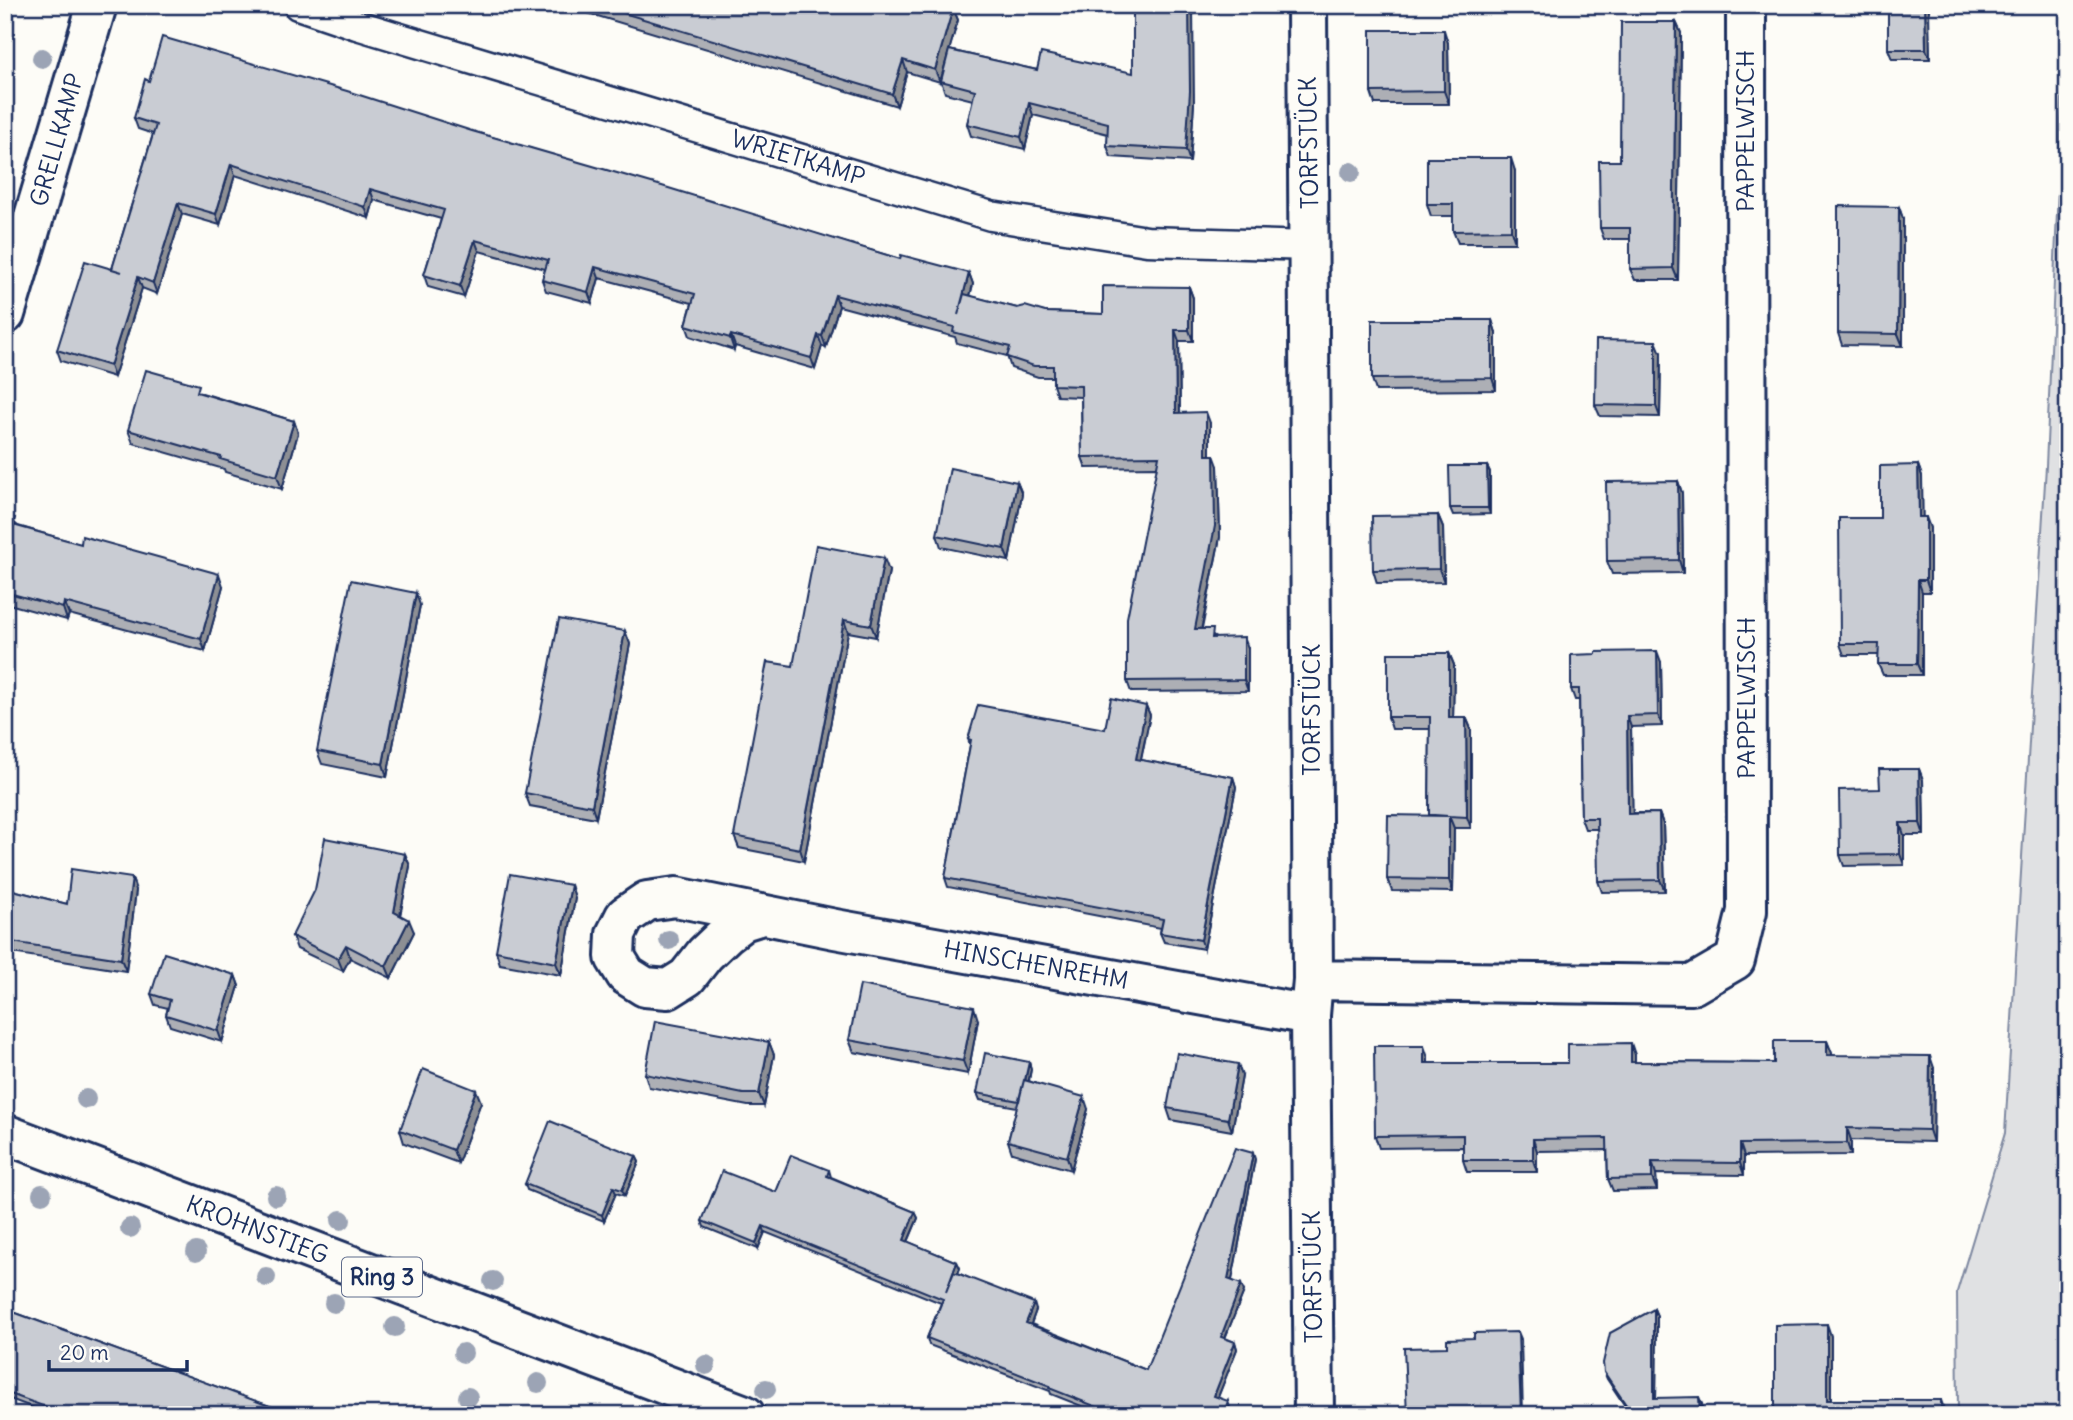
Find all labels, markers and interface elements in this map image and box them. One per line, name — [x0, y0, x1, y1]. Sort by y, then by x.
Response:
street label: PAPPELWISCH — [1730, 50, 1760, 212]
street label: GRELLKAMP — [23, 70, 89, 210]
street label: TORFSTÜCK — [1292, 77, 1324, 209]
street label: WRIETKAMP — [728, 122, 869, 192]
street label: PAPPELWISCH — [1731, 617, 1761, 779]
street label: TORFSTÜCK — [1296, 644, 1326, 776]
street label: HINSCHENREHM — [941, 933, 1131, 995]
street label: KROHNSTIEG — [182, 1188, 333, 1270]
street label: TORFSTÜCK — [1296, 1211, 1328, 1343]
road number: Ring 3 — [342, 1258, 422, 1296]
scale bar — [49, 1329, 187, 1373]
text: 20 m — [60, 1339, 109, 1366]

